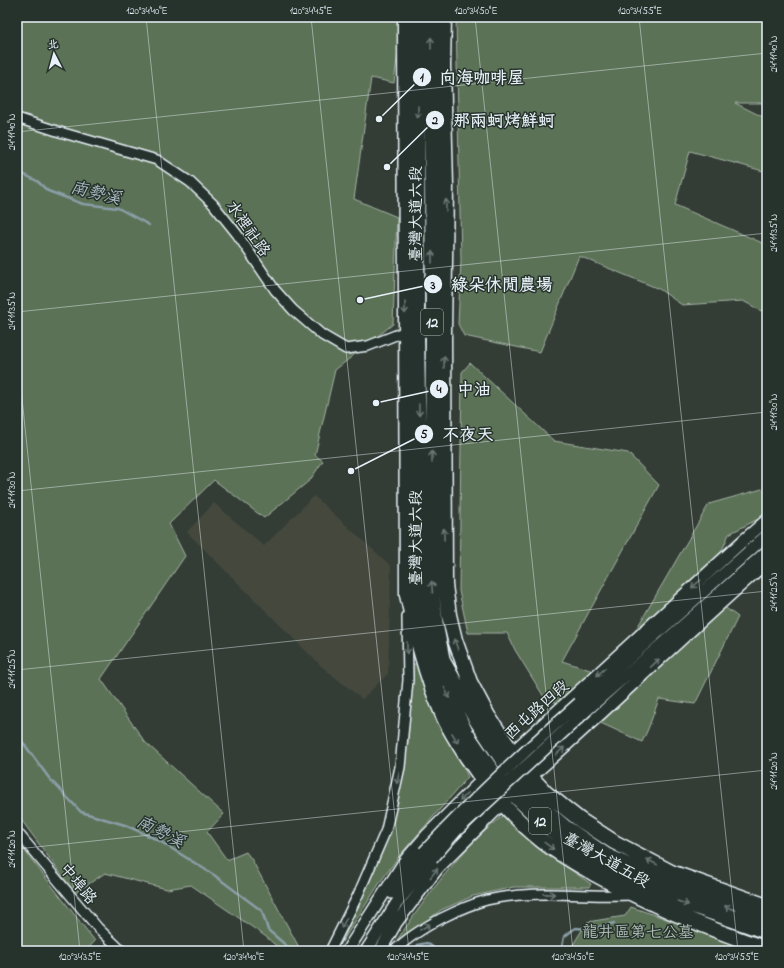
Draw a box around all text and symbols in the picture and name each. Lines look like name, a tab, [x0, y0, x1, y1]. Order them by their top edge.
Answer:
text: 120°34'40"E	[126, 4, 168, 19]
text: 120°34'45"E	[290, 4, 332, 19]
text: 120°34'50"E	[455, 4, 497, 19]
text: 120°34'55"E	[618, 4, 662, 19]
north arrow	[34, 34, 74, 74]
text: 24°11'40"N	[767, 35, 782, 72]
text: 北	[47, 37, 59, 54]
one-way arrow	[427, 37, 435, 50]
callout: 向海咖啡屋	[412, 63, 533, 92]
text: 向海咖啡屋	[440, 66, 525, 91]
text: 1	[420, 69, 424, 87]
one-way arrow	[414, 105, 422, 118]
callout: 那兩蚵烤鮮蚵	[425, 106, 563, 135]
text: 那兩蚵烤鮮蚵	[453, 109, 555, 134]
text: 2	[431, 112, 438, 130]
text: 24°11'40"N	[5, 113, 20, 150]
street label: 臺灣大道六段	[405, 166, 429, 262]
water label: 南勢溪	[68, 175, 124, 212]
street label: 水裡社路	[219, 196, 276, 262]
one-way arrow	[442, 199, 450, 212]
text: 24°11'35"N	[767, 214, 782, 252]
one-way arrow	[428, 251, 436, 264]
callout: 綠朵休閒農場	[423, 270, 561, 299]
text: 綠朵休閒農場	[451, 273, 553, 298]
text: 3	[430, 277, 436, 295]
text: 24°11'35"N	[5, 292, 20, 330]
one-way arrow	[401, 301, 409, 314]
road number: 12	[421, 309, 443, 335]
one-way arrow	[440, 356, 448, 369]
callout: 中油	[429, 374, 499, 403]
text: 中油	[457, 378, 491, 403]
text: 4	[436, 381, 442, 399]
text: 24°11'30"N	[767, 393, 782, 430]
one-way arrow	[415, 403, 423, 416]
callout: 不夜天	[414, 419, 501, 448]
text: 不夜天	[443, 423, 494, 448]
text: 5	[421, 426, 428, 444]
one-way arrow	[428, 451, 436, 464]
text: 24°11'30"N	[5, 471, 20, 508]
street label: 臺灣大道六段	[405, 490, 429, 586]
one-way arrow	[440, 528, 448, 541]
text: 24°11'25"N	[767, 572, 782, 611]
one-way arrow	[691, 579, 701, 588]
one-way arrow	[428, 581, 435, 594]
one-way arrow	[452, 638, 460, 650]
one-way arrow	[404, 641, 411, 654]
text: 24°11'25"N	[5, 649, 20, 688]
one-way arrow	[650, 658, 661, 667]
one-way arrow	[595, 667, 606, 676]
street label: 西屯路四段	[500, 675, 575, 746]
one-way arrow	[444, 686, 451, 698]
one-way arrow	[452, 732, 460, 744]
one-way arrow	[555, 746, 565, 755]
text: 24°11'20"N	[767, 752, 782, 790]
one-way arrow	[393, 771, 401, 784]
one-way arrow	[459, 792, 469, 802]
road number: 12	[529, 808, 551, 834]
water label: 南勢溪	[132, 810, 190, 856]
street label: 臺灣大道五段	[558, 827, 654, 895]
text: 24°11'20"N	[5, 830, 20, 868]
one-way arrow	[543, 842, 554, 850]
street label: 中埠路	[53, 858, 102, 910]
one-way arrow	[646, 858, 658, 865]
one-way arrow	[429, 868, 438, 879]
one-way arrow	[542, 890, 555, 898]
one-way arrow	[677, 900, 690, 907]
one-way arrow	[725, 904, 737, 912]
one-way arrow	[340, 917, 347, 929]
park label: 龍井區第七公墓	[582, 921, 694, 945]
one-way arrow	[419, 923, 431, 931]
text: 120°34'35"E	[59, 950, 101, 965]
text: 120°34'40"E	[223, 950, 265, 965]
text: 120°34'45"E	[387, 950, 429, 965]
text: 120°34'50"E	[552, 950, 594, 965]
text: 120°34'55"E	[715, 950, 759, 965]

